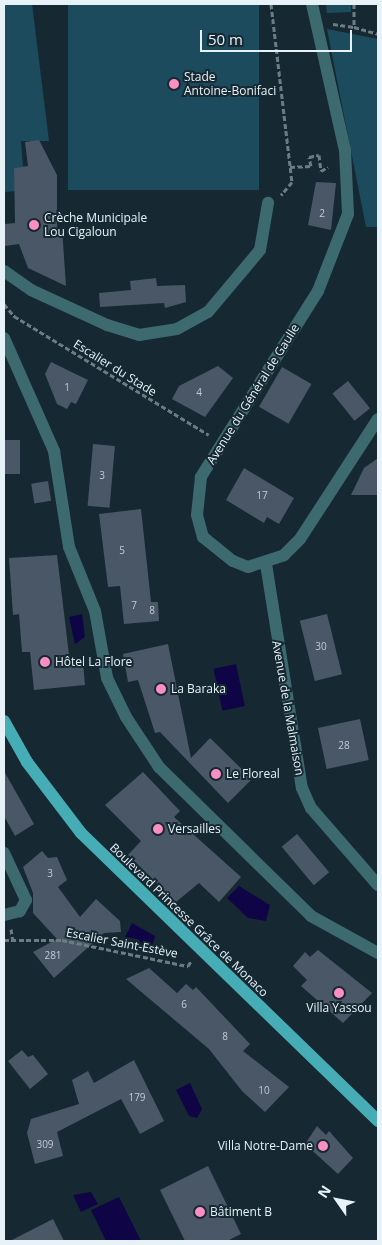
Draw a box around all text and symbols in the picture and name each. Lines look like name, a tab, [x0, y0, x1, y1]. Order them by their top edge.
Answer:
scale bar	[202, 20, 354, 52]
text: 50 m	[208, 29, 243, 49]
place label: Stade Antoine-Bonifaci	[184, 70, 276, 98]
marker: Stade Antoine-Bonifaci	[168, 78, 180, 90]
house number: 2	[319, 208, 325, 220]
place label: Crèche Municipale Lou Cigaloun	[44, 211, 147, 239]
marker: Crèche Municipale Lou Cigaloun	[28, 219, 40, 231]
street label: Avenue du Général de Gaulle	[204, 321, 302, 467]
street label: Escalier du Stade	[71, 337, 159, 399]
house number: 1	[64, 382, 70, 394]
house number: 4	[196, 387, 202, 399]
house number: 3	[99, 470, 105, 482]
house number: 17	[256, 490, 268, 502]
house number: 5	[119, 545, 125, 557]
house number: 7	[131, 600, 137, 612]
house number: 8	[149, 605, 155, 617]
street label: Avenue de la Malmaison	[269, 640, 307, 776]
house number: 30	[315, 641, 327, 653]
place label: Hôtel La Flore	[55, 655, 132, 669]
marker: Hôtel La Flore	[39, 656, 51, 668]
place label: La Baraka	[171, 682, 226, 696]
marker: La Baraka	[155, 683, 167, 695]
house number: 28	[338, 740, 350, 752]
place label: Le Floreal	[226, 767, 280, 781]
marker: Le Floreal	[210, 768, 222, 780]
place label: Versailles	[168, 822, 221, 836]
marker: Versailles	[152, 823, 164, 835]
street label: Boulevard Princesse Grâce de Monaco	[107, 840, 271, 1000]
house number: 3	[47, 868, 53, 880]
street label: Escalier Saint-Estève	[65, 925, 179, 961]
house number: 281	[44, 950, 62, 962]
marker: Villa Yassou	[333, 987, 345, 999]
house number: 6	[181, 999, 187, 1011]
place label: Villa Yassou	[306, 1001, 372, 1015]
house number: 8	[222, 1031, 228, 1043]
house number: 10	[258, 1085, 270, 1097]
house number: 179	[128, 1092, 146, 1104]
house number: 309	[36, 1139, 54, 1151]
place label: Villa Notre-Dame	[218, 1139, 313, 1153]
marker: Villa Notre-Dame	[317, 1140, 329, 1152]
north arrow	[312, 1175, 362, 1225]
text: N	[313, 1182, 335, 1202]
place label: Bâtiment B	[210, 1205, 272, 1219]
marker: Bâtiment B	[194, 1206, 206, 1218]

